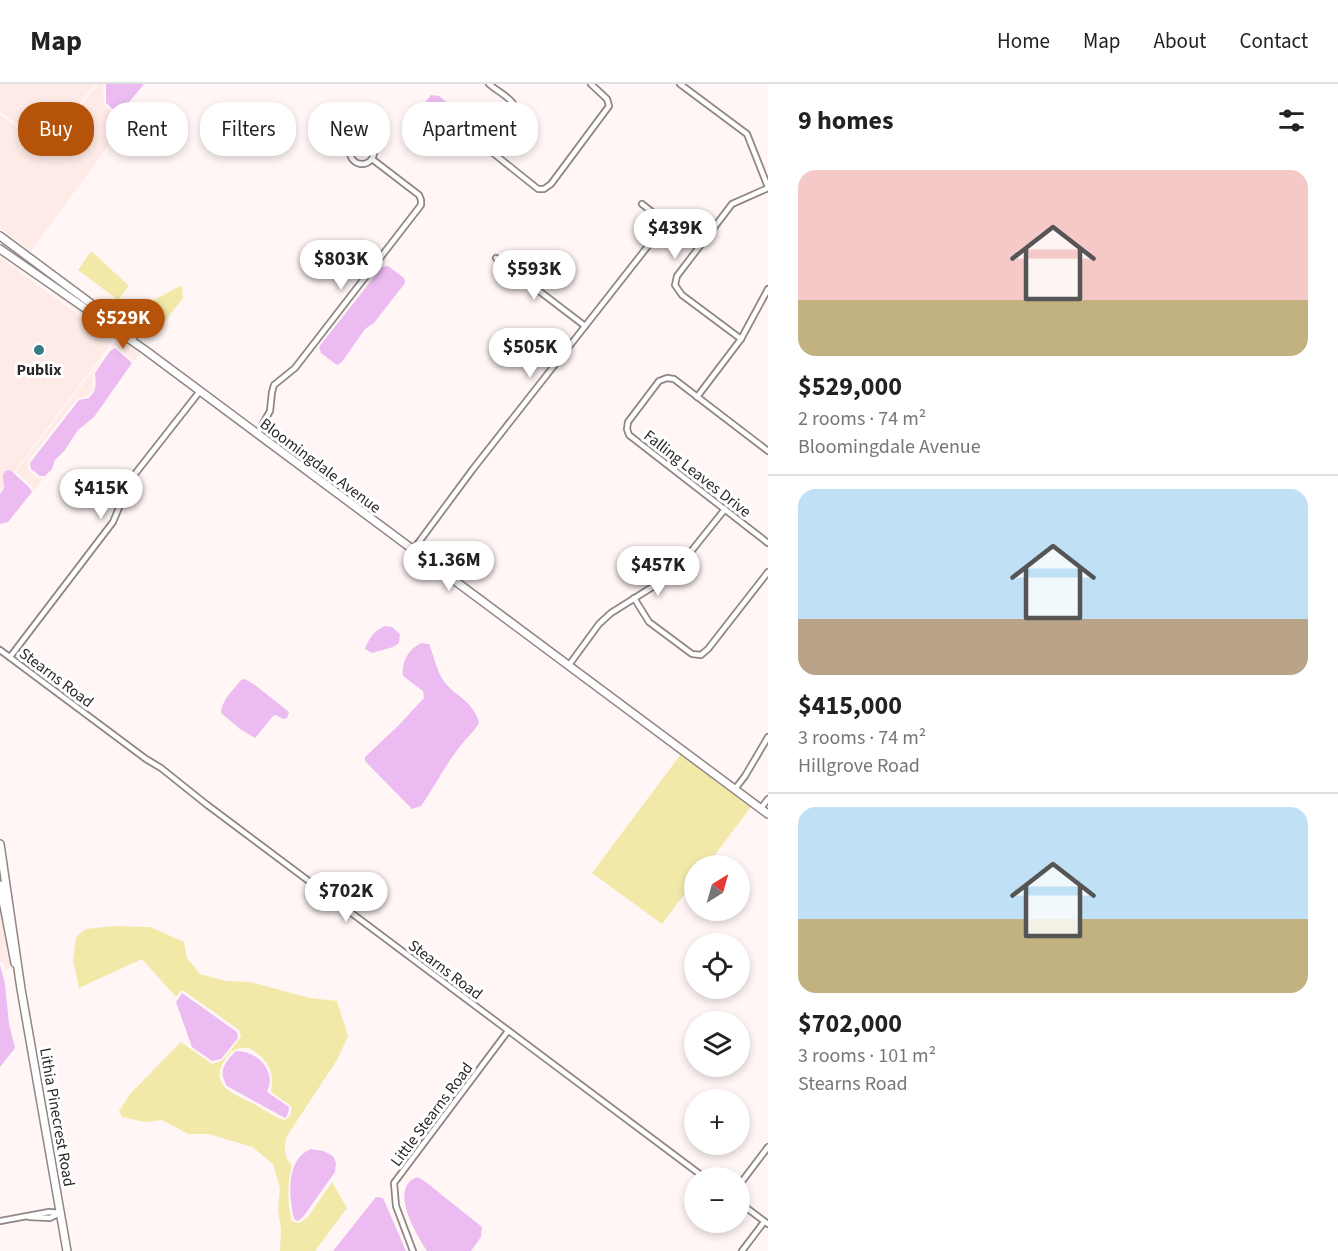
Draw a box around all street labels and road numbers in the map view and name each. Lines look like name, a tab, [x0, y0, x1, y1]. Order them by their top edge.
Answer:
street label: Bloomingdale Avenue	[255, 413, 385, 519]
street label: Falling Leaves Drive	[639, 425, 756, 523]
street label: Stearns Road	[15, 643, 98, 713]
street label: Stearns Road	[404, 935, 487, 1005]
street label: Lithia Pinecrest Road	[34, 1046, 80, 1188]
street label: Little Stearns Road	[385, 1058, 478, 1171]

